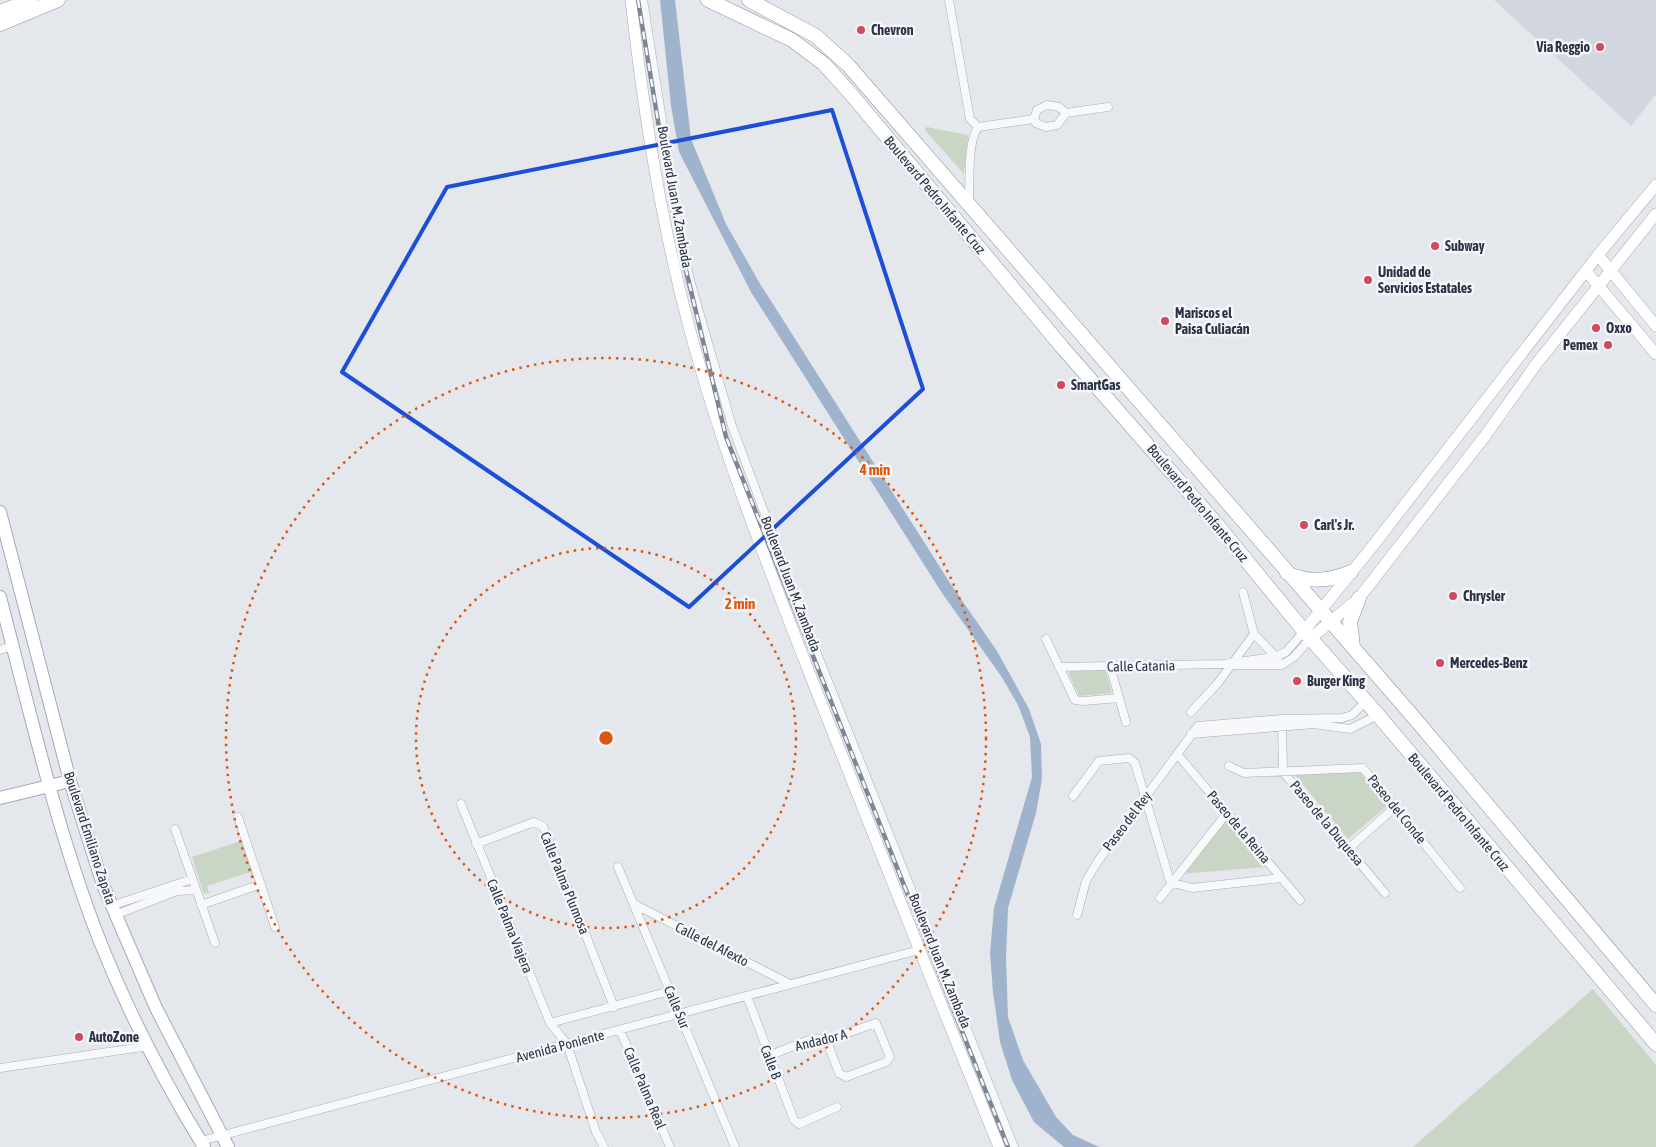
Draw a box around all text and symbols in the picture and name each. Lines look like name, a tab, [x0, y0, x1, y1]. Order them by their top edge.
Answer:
place label: Chevron	[871, 22, 914, 38]
marker: Chevron	[855, 24, 867, 36]
place label: Via Reggio	[1536, 39, 1590, 55]
marker: Via Reggio	[1594, 41, 1606, 53]
street label: Boulevard Juan M. Zambada	[655, 125, 695, 269]
street label: Boulevard Pedro Infante Cruz	[881, 133, 989, 257]
place label: Subway	[1445, 238, 1485, 254]
marker: Subway	[1429, 240, 1441, 252]
place label: Unidad de Servicios Estatales	[1378, 264, 1472, 296]
marker: Unidad de Servicios Estatales	[1362, 274, 1374, 286]
place label: Mariscos el Paisa Culiacán	[1175, 305, 1250, 337]
marker: Mariscos el Paisa Culiacán	[1159, 315, 1171, 327]
place label: Oxxo	[1606, 320, 1632, 336]
marker: Oxxo	[1590, 322, 1602, 334]
place label: Pemex	[1563, 337, 1598, 353]
marker: Pemex	[1602, 339, 1614, 351]
place label: SmartGas	[1071, 377, 1120, 393]
marker: SmartGas	[1055, 379, 1067, 391]
street label: Boulevard Pedro Infante Cruz	[1144, 441, 1252, 565]
text: 4 min	[859, 461, 890, 478]
street label: Boulevard Juan M. Zambada	[758, 514, 824, 654]
place label: Carl's Jr.	[1314, 517, 1355, 533]
marker: Carl's Jr.	[1298, 519, 1310, 531]
place label: Chrysler	[1463, 588, 1506, 604]
marker: Chrysler	[1447, 590, 1459, 602]
text: 2 min	[725, 595, 755, 612]
place label: Mercedes-Benz	[1450, 655, 1528, 671]
street label: Calle Catania	[1107, 657, 1175, 675]
marker: Mercedes-Benz	[1434, 657, 1446, 669]
place label: Burger King	[1307, 673, 1366, 689]
marker: Burger King	[1291, 675, 1303, 687]
centre of rings	[597, 729, 615, 747]
street label: Boulevard Pedro Infante Cruz	[1405, 750, 1513, 874]
street label: Boulevard Emiliano Zapata	[61, 769, 119, 907]
street label: Paseo del Conde	[1364, 771, 1430, 847]
street label: Paseo de la Duquesa	[1287, 777, 1367, 869]
street label: Paseo de la Reina	[1204, 787, 1274, 867]
street label: Paseo del Rey	[1099, 788, 1155, 854]
street label: Calle Palma Plumosa	[537, 829, 593, 937]
street label: Calle Palma Viajera	[484, 877, 536, 975]
street label: Boulevard Juan M. Zambada	[906, 891, 974, 1031]
street label: Calle del Afexto	[673, 919, 751, 969]
street label: Calle Sur	[661, 983, 694, 1032]
street label: Andador A	[793, 1026, 849, 1054]
street label: Avenida Poniente	[514, 1027, 606, 1065]
place label: AutoZone	[88, 1029, 139, 1045]
marker: AutoZone	[73, 1031, 85, 1043]
street label: Calle B	[757, 1043, 785, 1082]
street label: Calle Palma Real	[621, 1045, 670, 1132]

